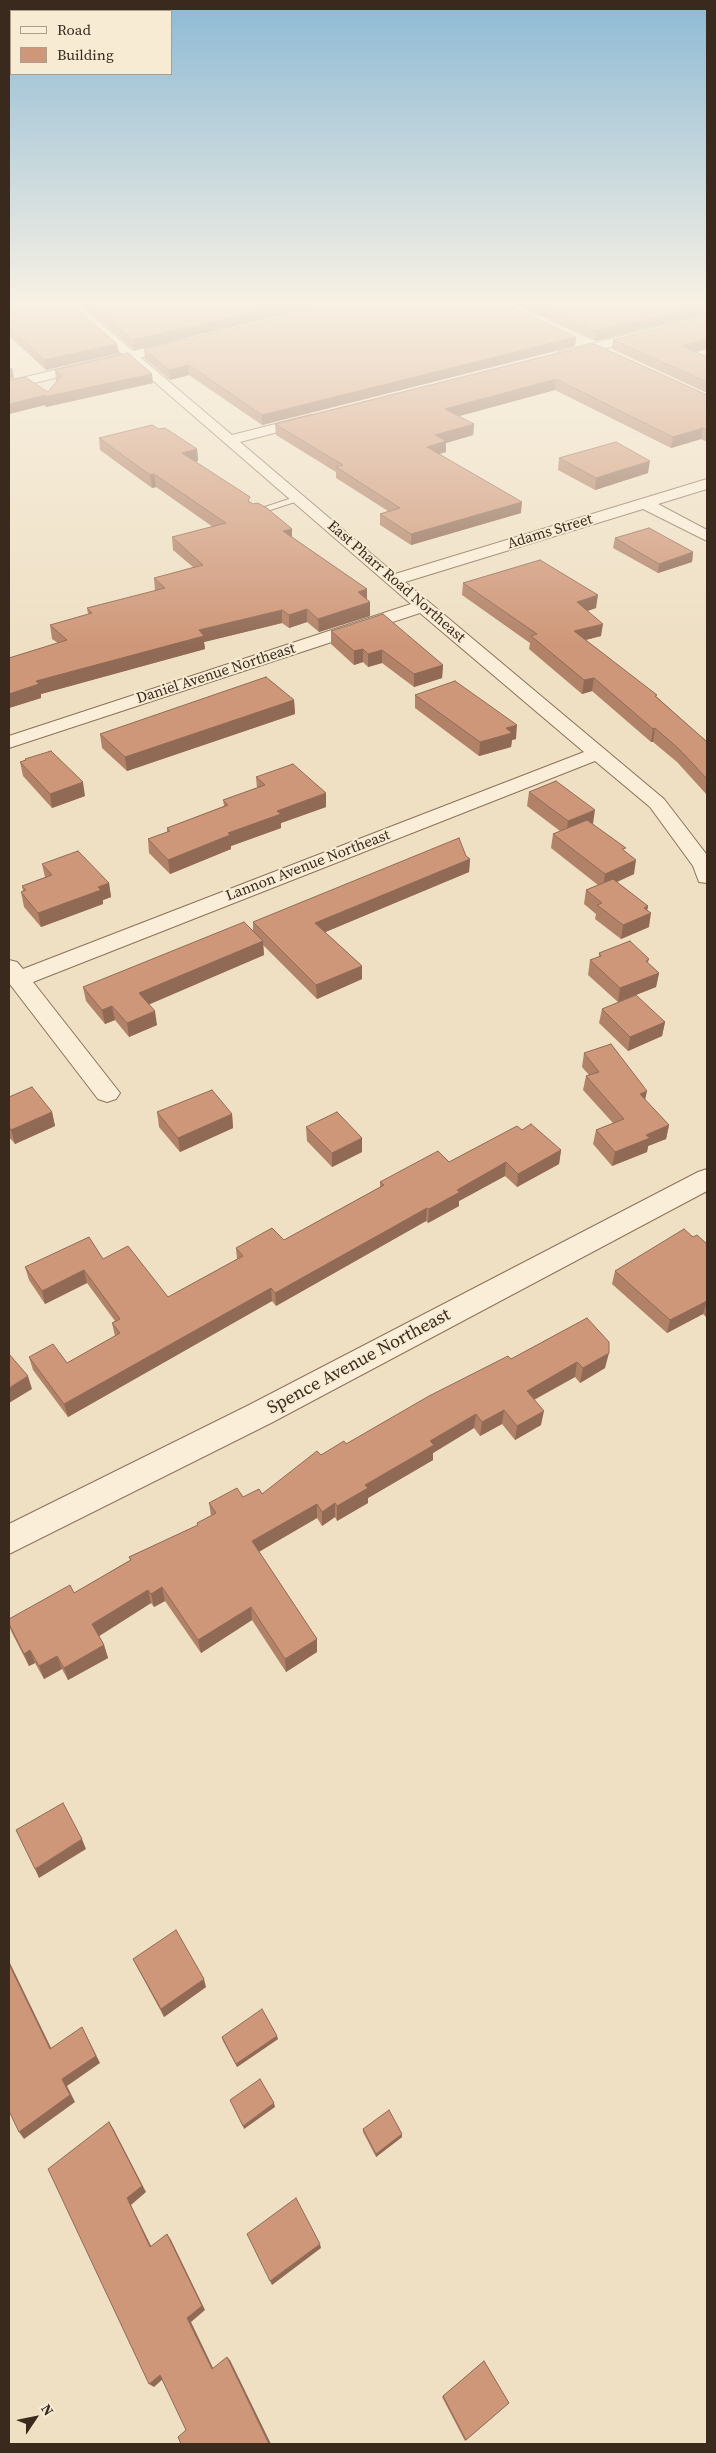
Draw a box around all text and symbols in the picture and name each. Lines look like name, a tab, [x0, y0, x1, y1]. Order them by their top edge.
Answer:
legend	[10, 10, 172, 75]
text: Road	[57, 19, 91, 40]
text: Building	[57, 44, 114, 65]
street label: Adams Street	[505, 511, 595, 553]
street label: East Pharr Road Northeast	[323, 517, 469, 647]
street label: Daniel Avenue Northeast	[134, 640, 298, 708]
street label: Lannon Avenue Northeast	[223, 826, 393, 906]
street label: Spence Avenue Northeast	[264, 1304, 454, 1420]
north arrow	[10, 2393, 60, 2443]
text: N	[36, 2400, 59, 2419]

